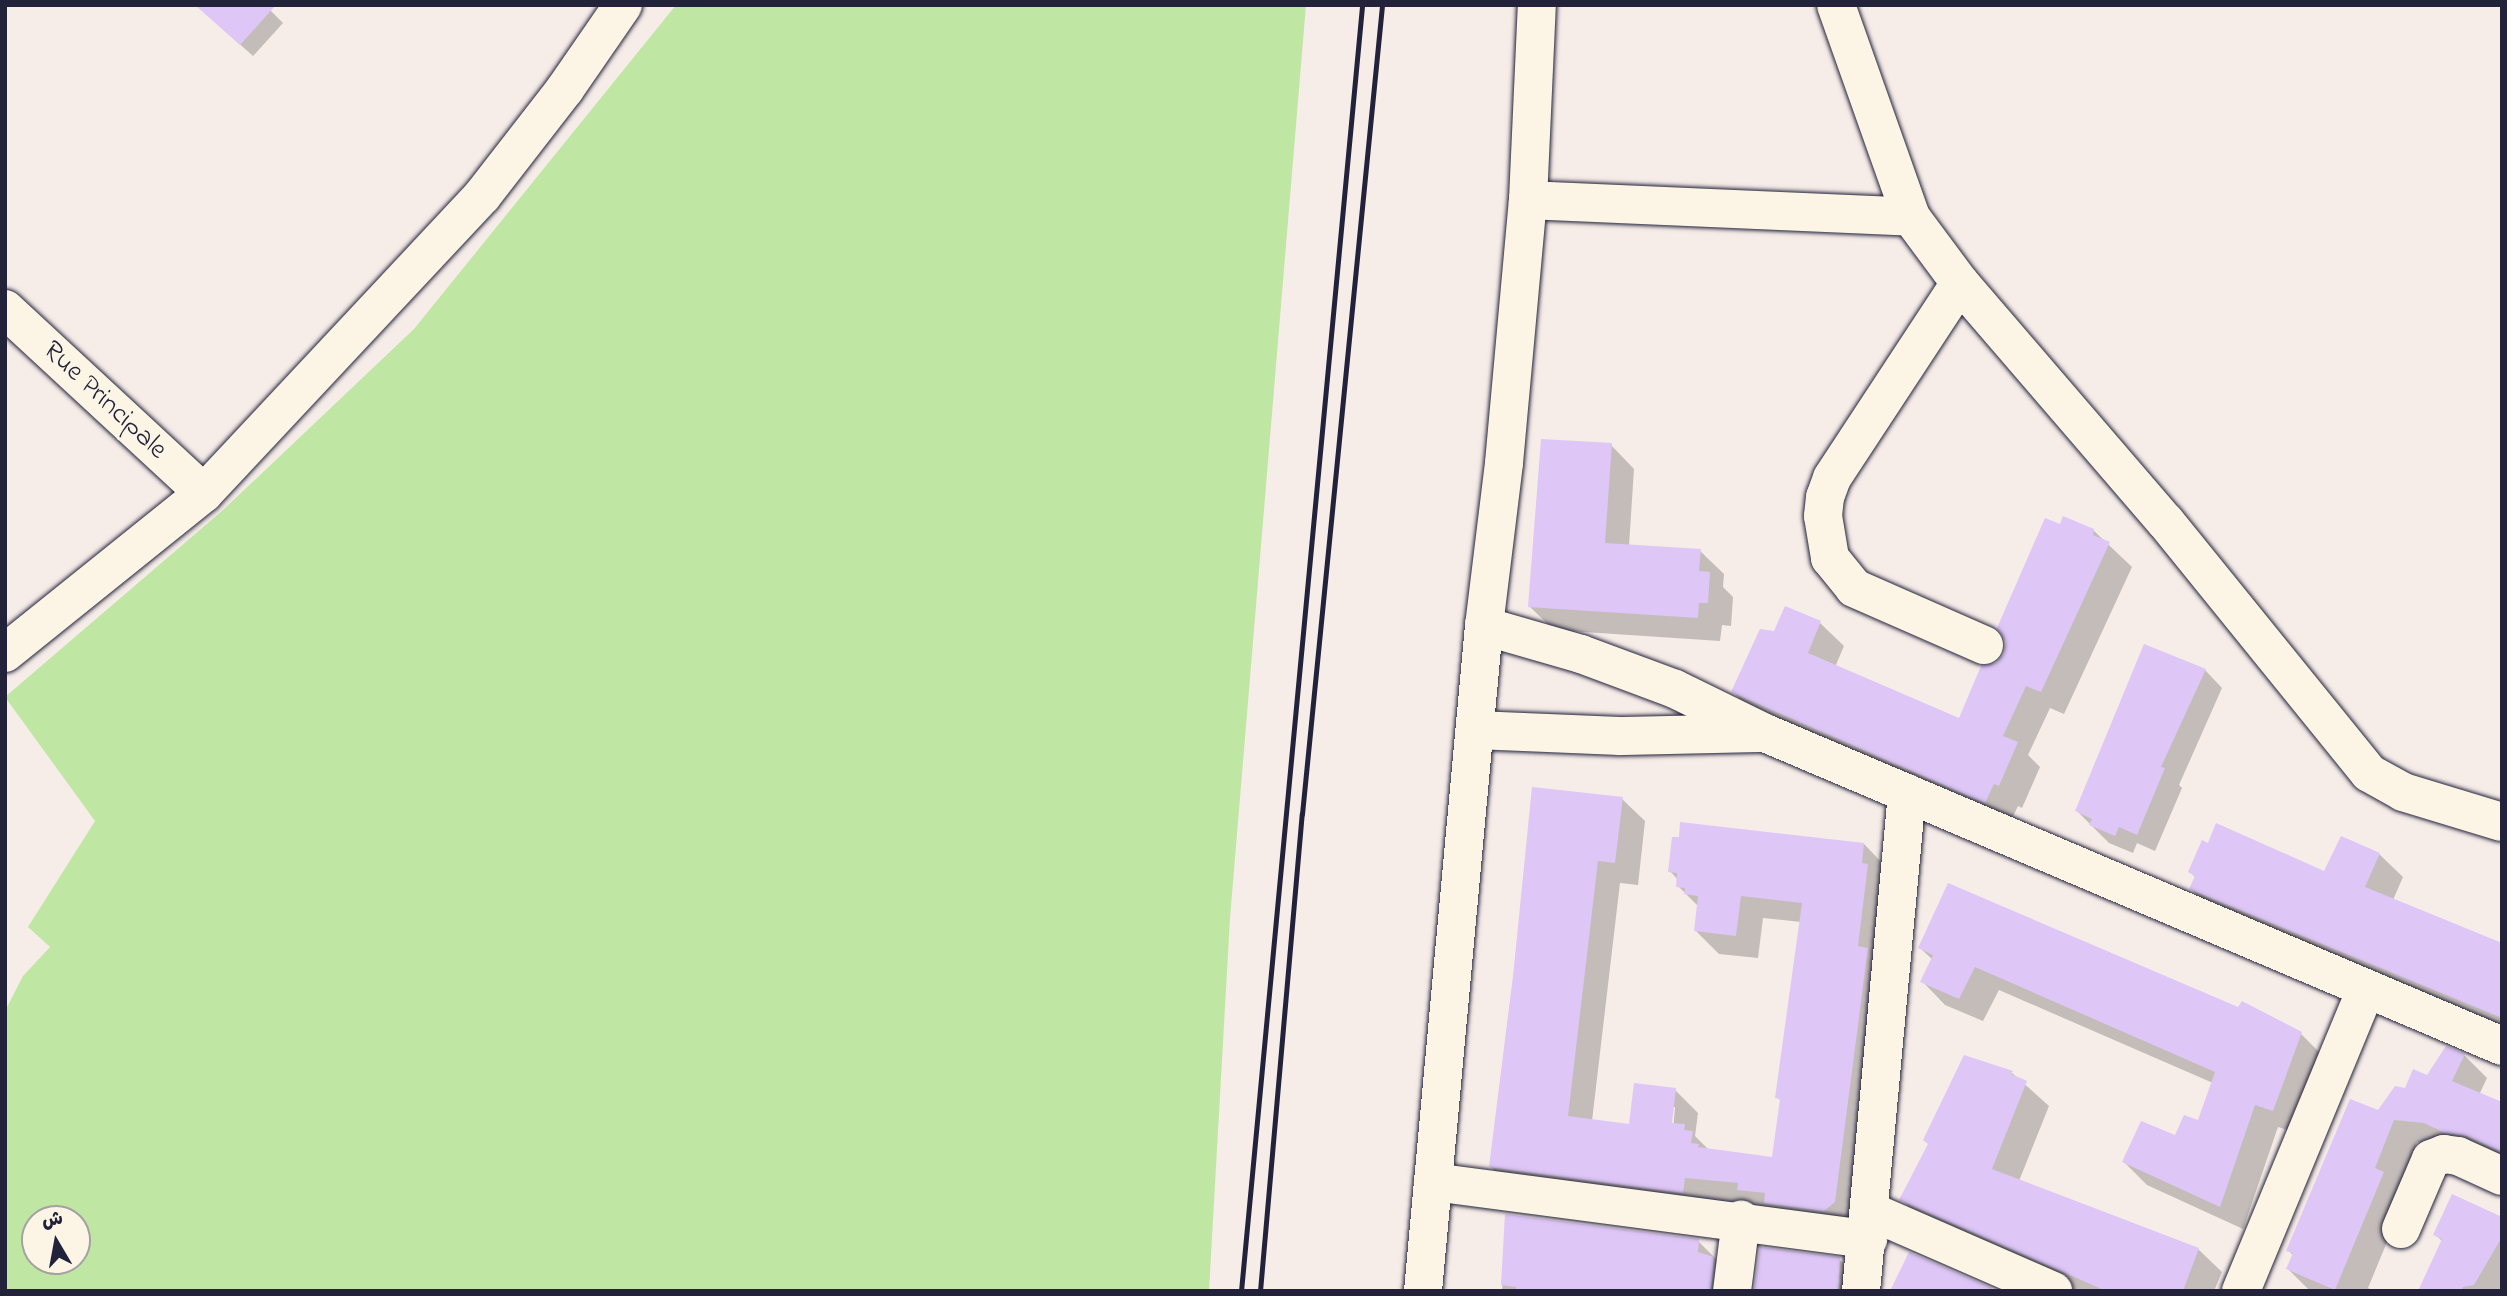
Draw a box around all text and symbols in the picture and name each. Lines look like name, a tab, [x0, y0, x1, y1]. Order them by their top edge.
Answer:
street label: Rue Principale	[35, 335, 173, 467]
north arrow	[21, 1205, 91, 1275]
text: ش	[40, 1206, 65, 1236]

